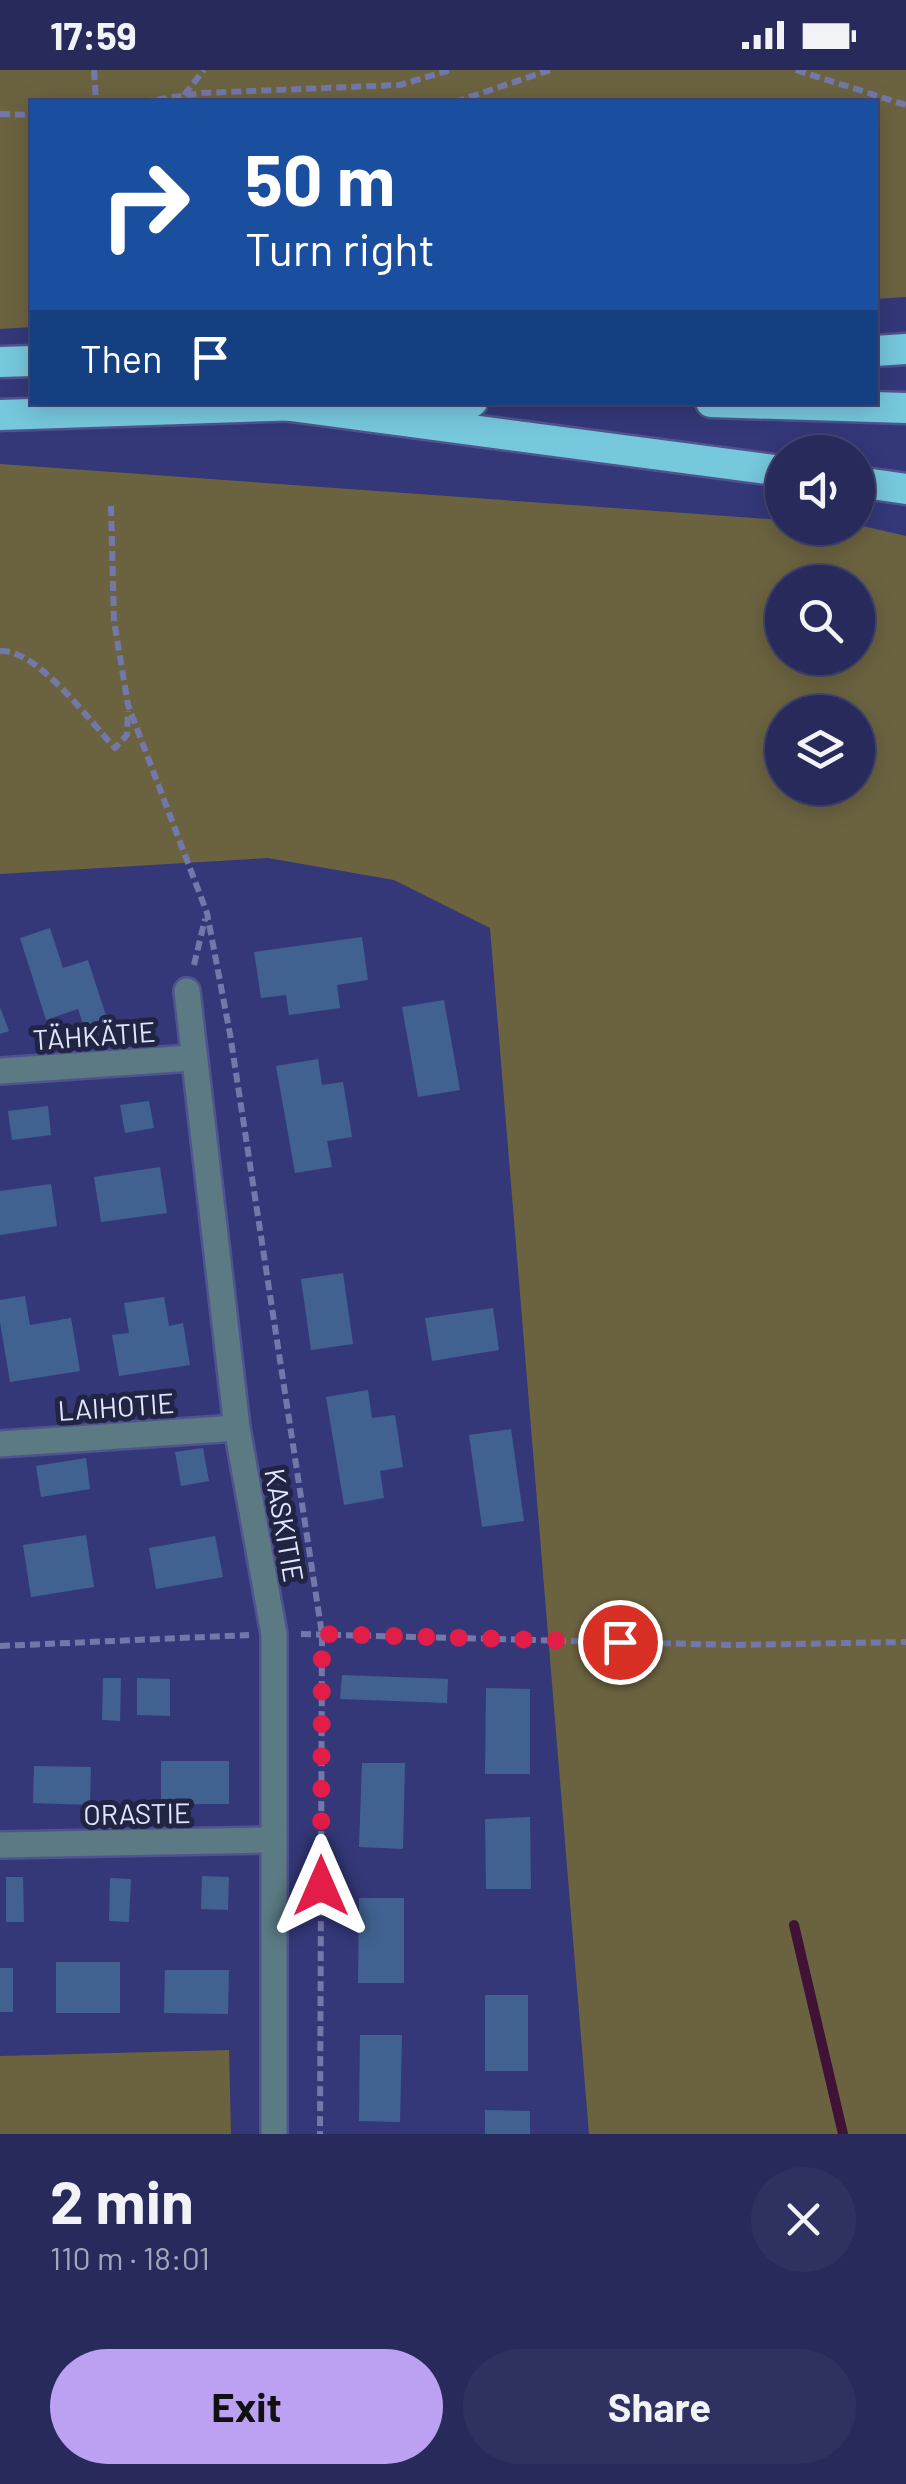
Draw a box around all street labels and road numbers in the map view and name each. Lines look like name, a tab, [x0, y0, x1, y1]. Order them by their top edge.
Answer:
street label: TÄHKÄTIE	[32, 1014, 156, 1056]
street label: LAIHOTIE	[57, 1385, 175, 1427]
street label: KASKITIE	[258, 1466, 312, 1584]
street label: ORASTIE	[83, 1795, 191, 1831]

